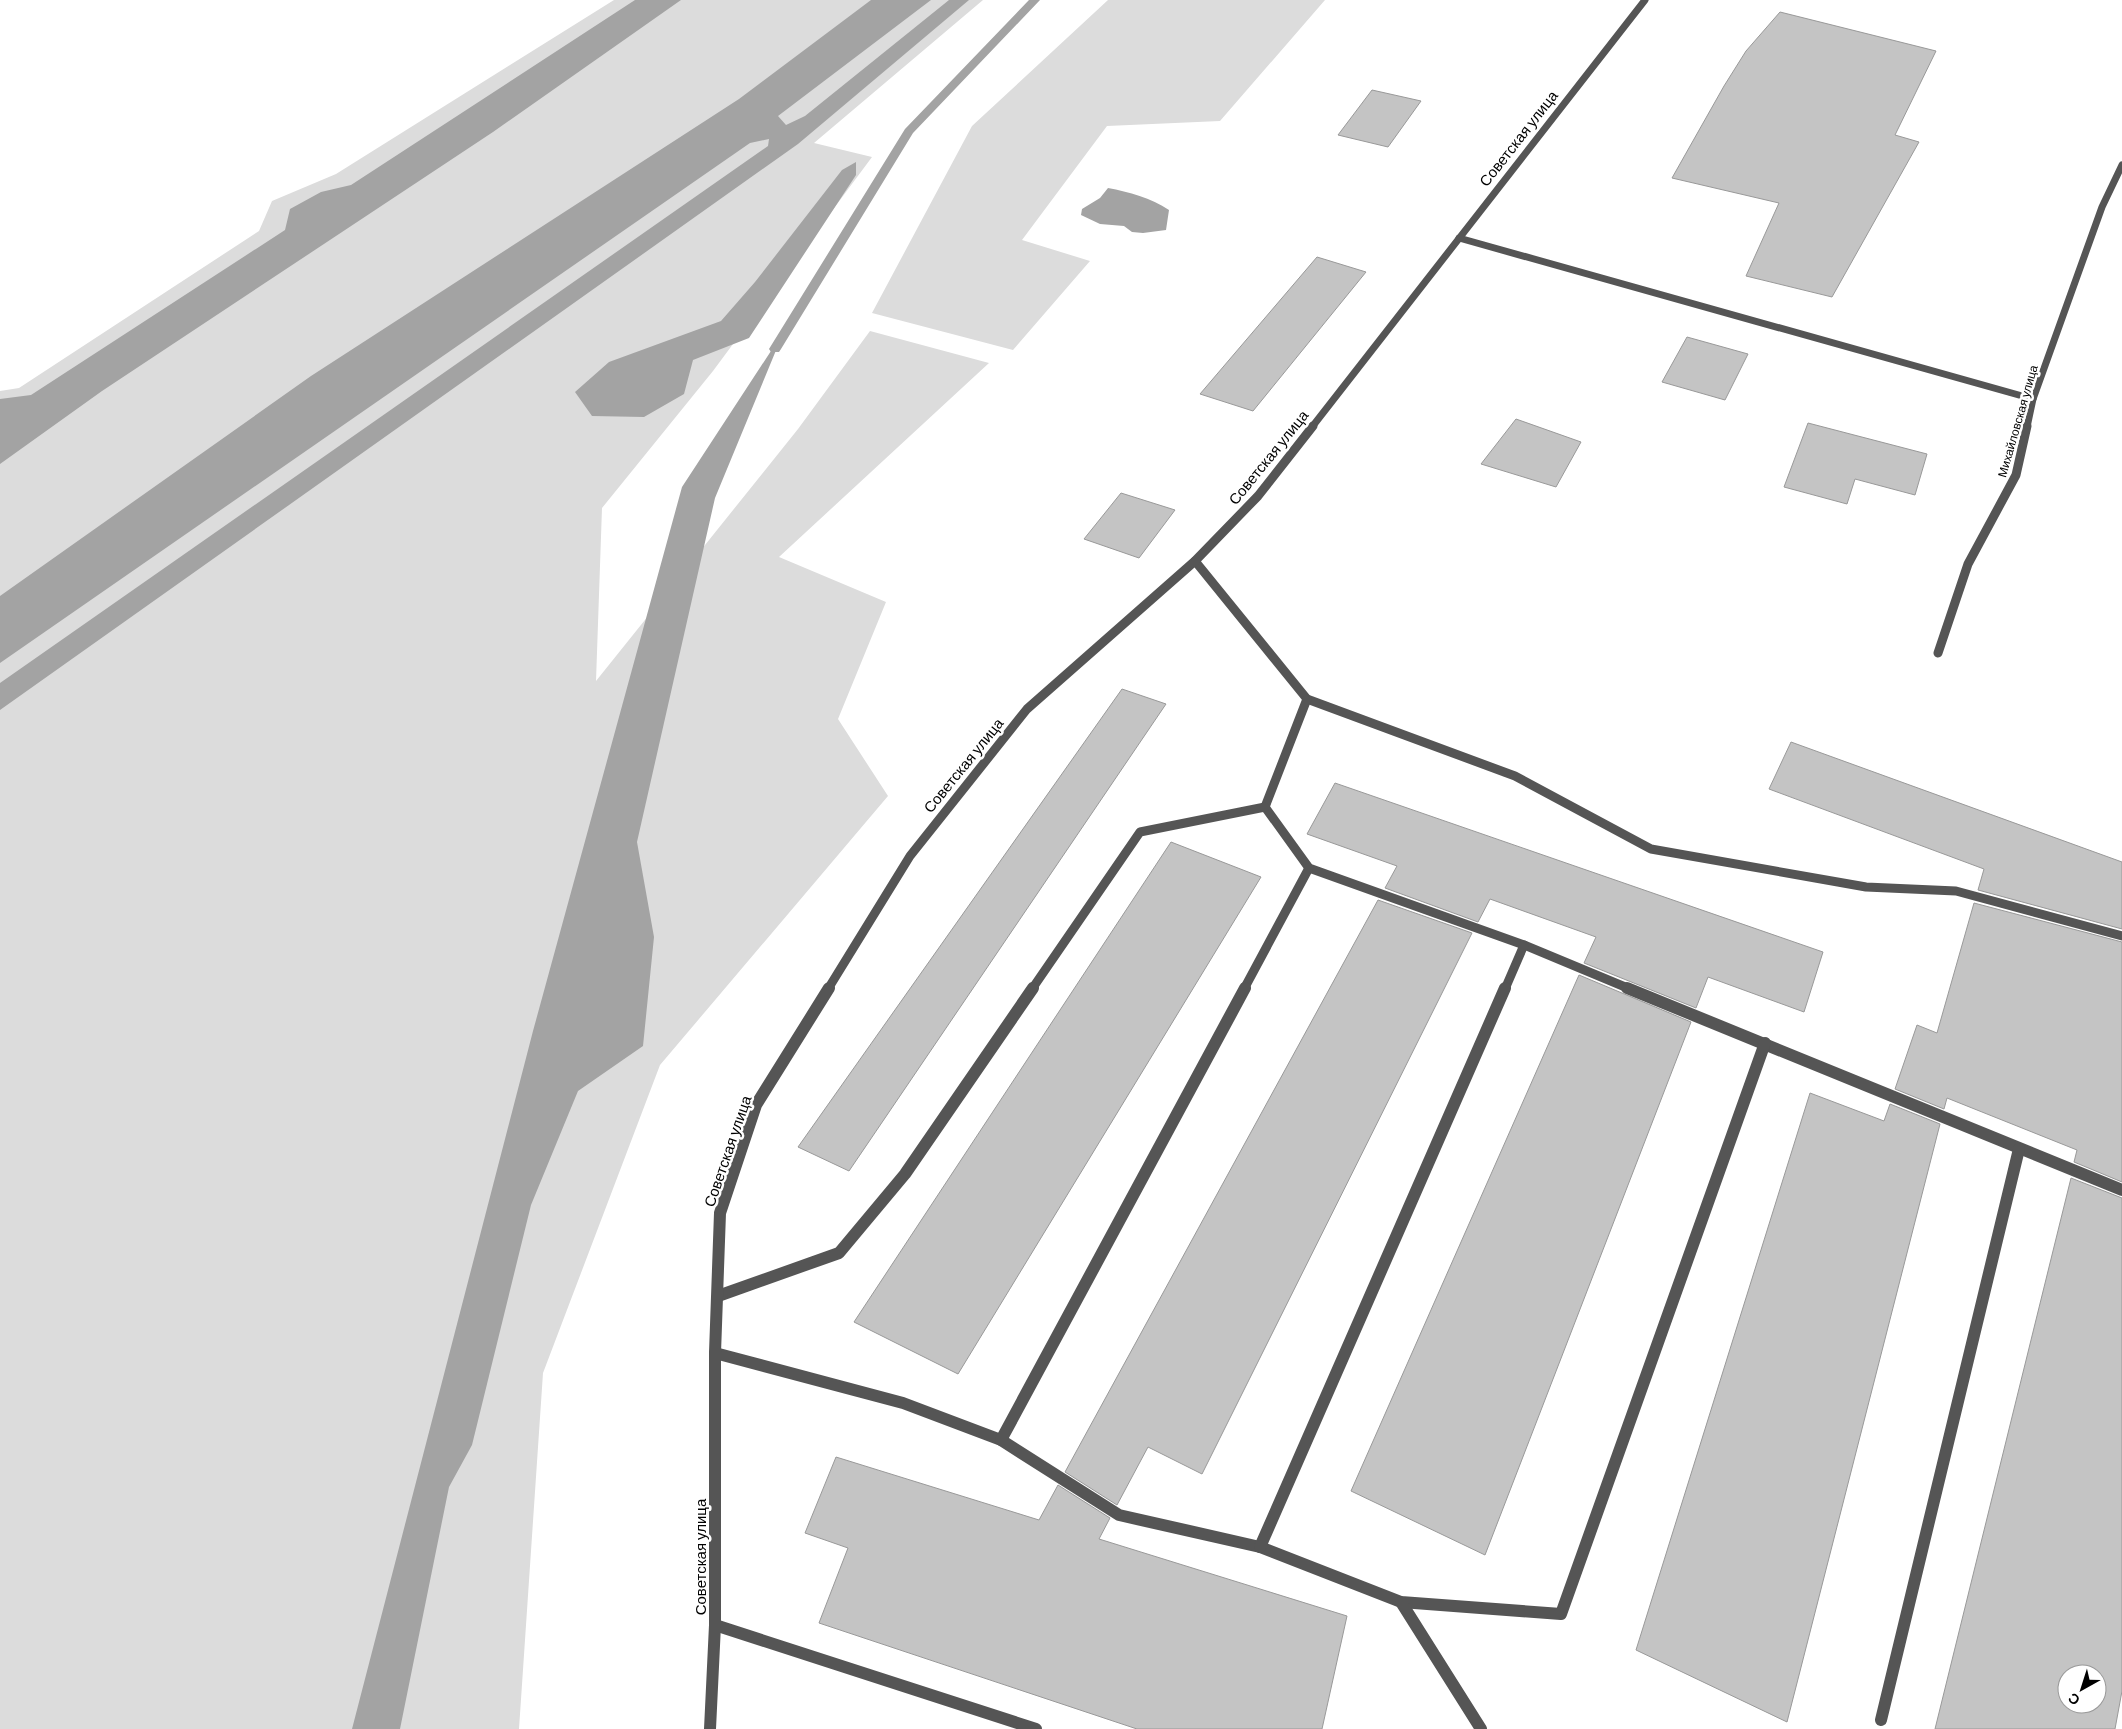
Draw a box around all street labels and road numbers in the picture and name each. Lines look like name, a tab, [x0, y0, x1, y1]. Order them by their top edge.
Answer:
street label: Советская улица	[1475, 86, 1561, 189]
street label: Михайловская улица	[1994, 363, 2041, 479]
street label: Советская улица	[1224, 406, 1312, 508]
street label: Советская улица	[919, 714, 1007, 816]
street label: Советская улица	[700, 1092, 755, 1209]
street label: Советская улица	[691, 1498, 709, 1615]

